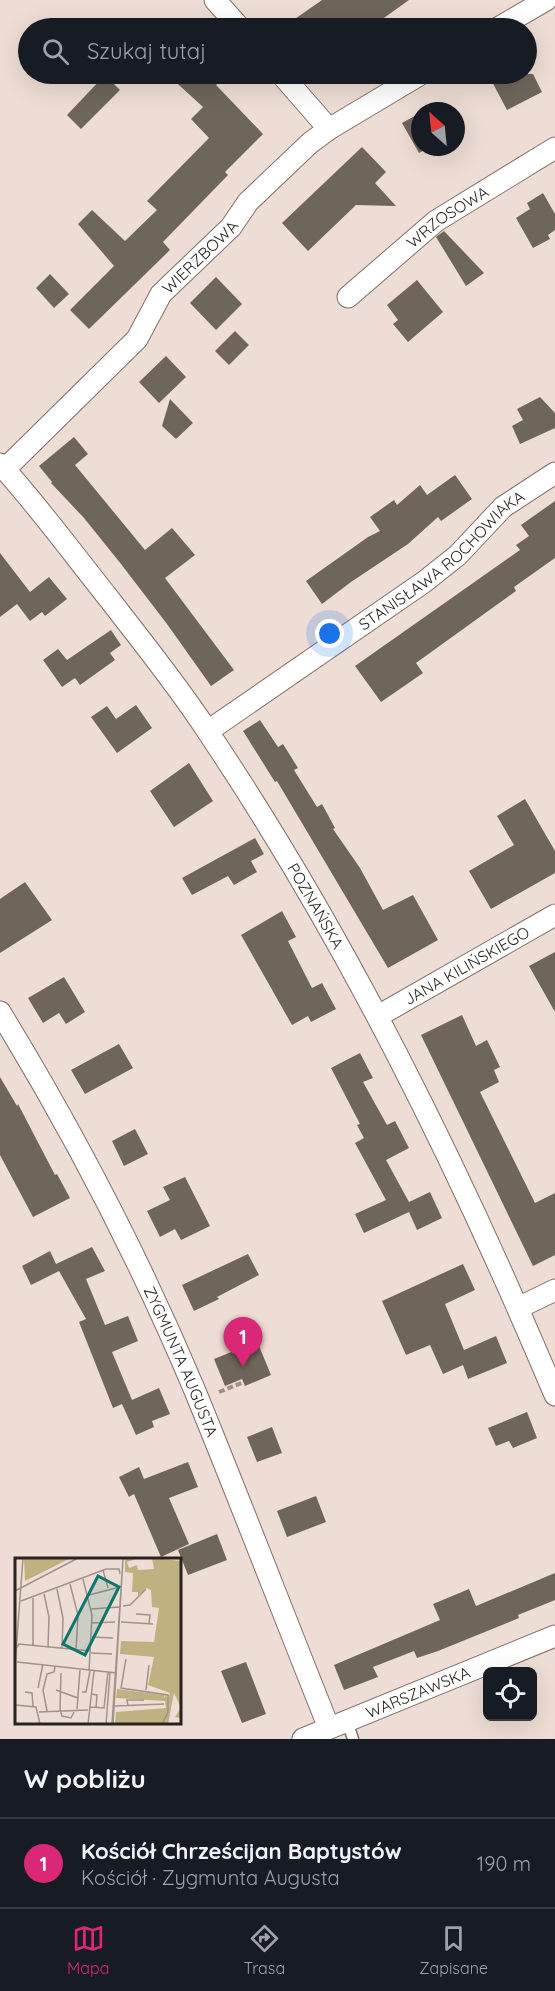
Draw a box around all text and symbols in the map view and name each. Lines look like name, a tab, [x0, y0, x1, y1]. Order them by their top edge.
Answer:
search box	[18, 18, 537, 84]
icon: search	[39, 35, 72, 68]
text: Szukaj tutaj	[87, 37, 206, 65]
north arrow	[411, 102, 465, 156]
street label: WRZOSOWA	[402, 181, 492, 252]
street label: WIERZBOWA	[158, 217, 242, 298]
street label: STANISŁAWA ROCHOWIAKA	[355, 486, 528, 634]
your location	[315, 619, 344, 648]
street label: POZNAŃSKA	[283, 859, 348, 952]
street label: JANA KILIŃSKIEGO	[400, 922, 533, 1009]
street label: ZYGMUNTA AUGUSTA	[140, 1283, 223, 1440]
pin: 1	[224, 1318, 262, 1367]
inset map	[15, 1558, 182, 1724]
street label: WARSZAWSKA	[363, 1662, 473, 1722]
map controls	[483, 1667, 537, 1721]
button: locate	[483, 1667, 537, 1721]
text: W pobliżu	[24, 1762, 146, 1795]
text: Kościół Chrześcijan Baptystów	[81, 1837, 402, 1865]
text: 1	[40, 1851, 47, 1876]
text: 190 m	[477, 1851, 531, 1876]
text: Kościół · Zygmunta Augusta	[81, 1865, 340, 1890]
tab: Mapa	[67, 1922, 109, 1978]
tab: Trasa	[243, 1922, 285, 1978]
tab: Zapisane	[419, 1922, 488, 1978]

